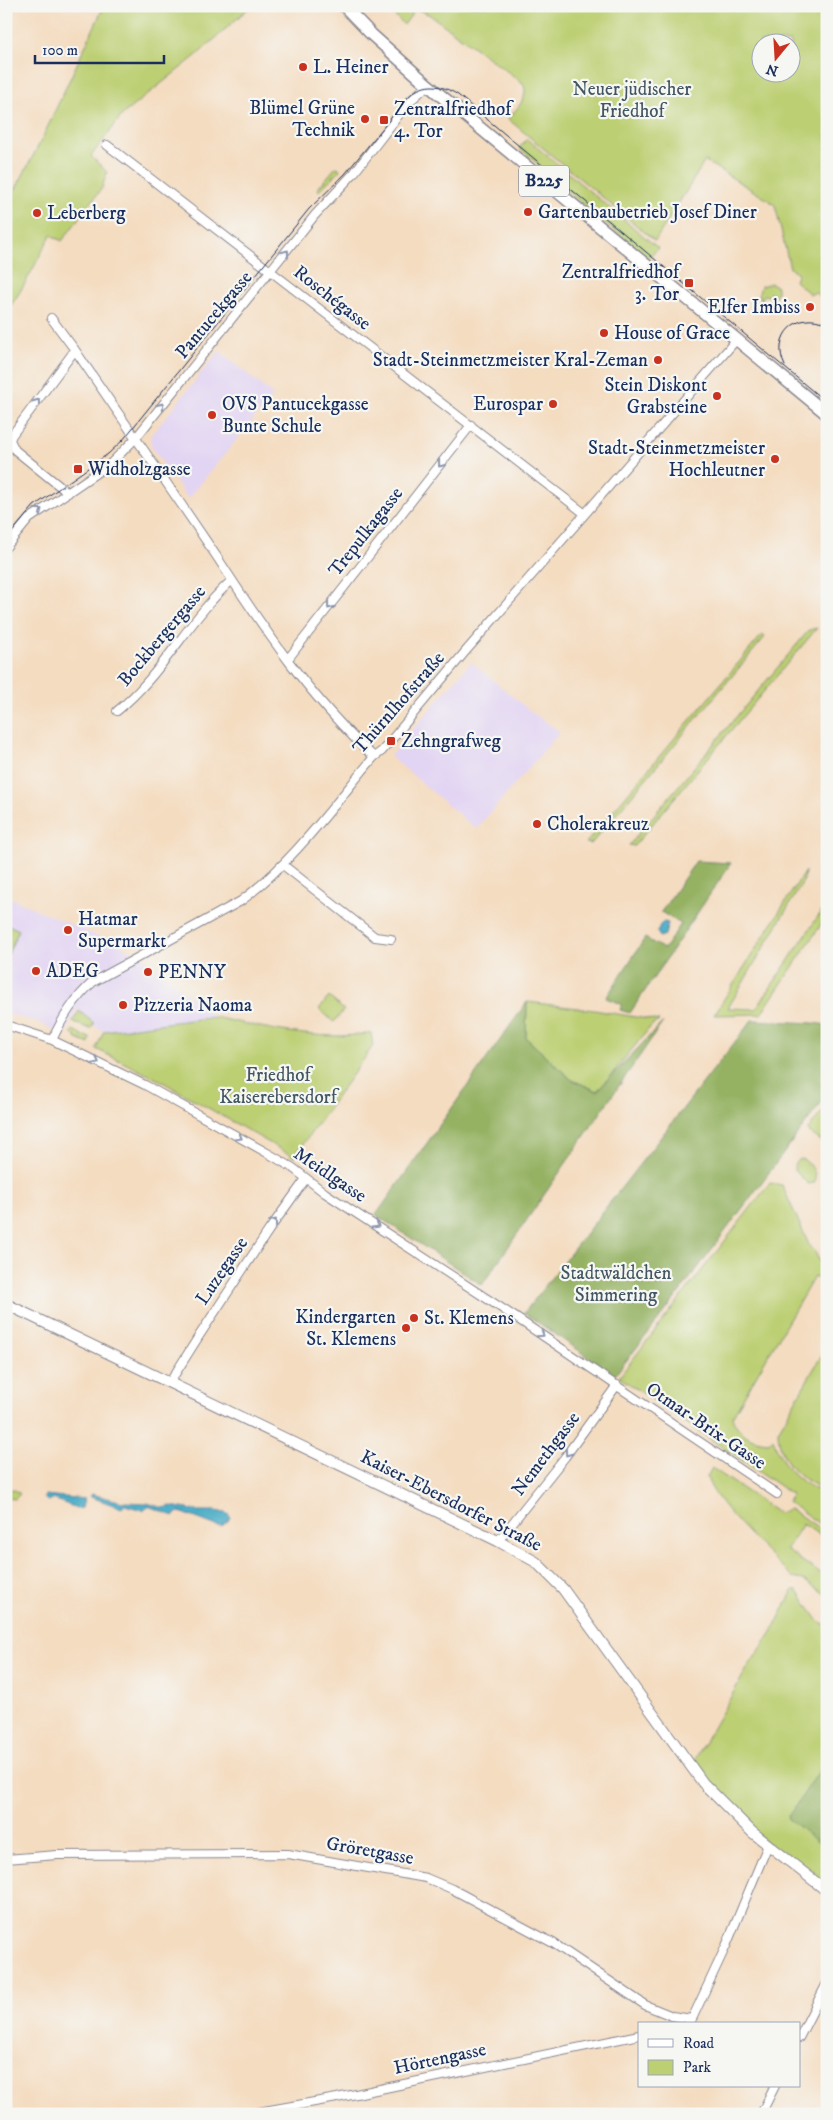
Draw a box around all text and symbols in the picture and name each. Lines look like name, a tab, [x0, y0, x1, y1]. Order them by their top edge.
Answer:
scale bar	[35, 32, 164, 64]
north arrow	[750, 32, 800, 82]
text: 100 m	[42, 41, 78, 60]
place label: L. Heiner	[313, 56, 389, 79]
text: N	[764, 59, 781, 80]
marker: L. Heiner	[297, 61, 309, 73]
park label: Neuer jüdischer Friedhof	[573, 78, 691, 123]
place label: Blümel Grüne Technik	[249, 97, 356, 142]
place label: Zentralfriedhof 4. Tor	[394, 98, 514, 143]
marker: Blümel Grüne Technik	[359, 113, 371, 125]
marker: Zentralfriedhof 4. Tor	[378, 114, 390, 126]
road number: B225	[519, 166, 569, 197]
place label: Gartenbaubetrieb Josef Diner	[538, 201, 757, 224]
place label: Leberberg	[47, 202, 126, 225]
marker: Gartenbaubetrieb Josef Diner	[522, 206, 534, 218]
marker: Leberberg	[31, 207, 43, 219]
one-way arrow	[280, 250, 288, 259]
street label: Roschégasse	[289, 261, 375, 335]
place label: Zentralfriedhof 3. Tor	[562, 261, 682, 306]
street label: Pantucekgasse	[171, 266, 257, 364]
marker: Zentralfriedhof 3. Tor	[683, 277, 695, 289]
place label: Elfer Imbiss	[707, 296, 800, 319]
marker: Elfer Imbiss	[804, 301, 816, 313]
place label: House of Grace	[614, 322, 730, 345]
marker: House of Grace	[598, 327, 610, 339]
place label: Stadt-Steinmetzmeister Kral-Zeman	[373, 349, 648, 372]
marker: Stadt-Steinmetzmeister Kral-Zeman	[652, 354, 664, 366]
place label: Stein Diskont Grabsteine	[604, 374, 707, 419]
marker: Stein Diskont Grabsteine	[711, 390, 723, 402]
place label: OVS Pantucekgasse Bunte Schule	[222, 393, 369, 438]
place label: Eurospar	[473, 393, 543, 416]
marker: Eurospar	[547, 398, 559, 410]
one-way arrow	[31, 399, 39, 408]
one-way arrow	[155, 403, 163, 412]
marker: OVS Pantucekgasse Bunte Schule	[206, 409, 218, 421]
place label: Stadt-Steinmetzmeister Hochleutner	[588, 437, 765, 482]
marker: Stadt-Steinmetzmeister Hochleutner	[769, 453, 781, 465]
place label: Widholzgasse	[87, 458, 191, 481]
one-way arrow	[438, 458, 446, 467]
marker: Widholzgasse	[72, 463, 84, 475]
street label: Trepulkagasse	[324, 483, 408, 581]
one-way arrow	[33, 509, 42, 517]
street label: Bockbergergasse	[113, 581, 211, 691]
one-way arrow	[326, 600, 335, 609]
street label: Thürnlhofstraße	[348, 647, 450, 759]
place label: Zehngrafweg	[401, 730, 502, 753]
marker: Zehngrafweg	[385, 735, 397, 747]
place label: Cholerakreuz	[547, 813, 649, 836]
marker: Cholerakreuz	[531, 818, 543, 830]
place label: Hatmar Supermarkt	[78, 908, 166, 953]
marker: Hatmar Supermarkt	[62, 924, 74, 936]
place label: ADEG	[46, 960, 99, 983]
place label: PENNY	[158, 961, 227, 984]
marker: ADEG	[30, 965, 42, 977]
marker: PENNY	[142, 966, 154, 978]
place label: Pizzeria Naoma	[133, 994, 252, 1017]
marker: Pizzeria Naoma	[117, 999, 129, 1011]
one-way arrow	[91, 1055, 100, 1065]
park label: Friedhof Kaiserebersdorf	[219, 1064, 340, 1109]
one-way arrow	[234, 1131, 243, 1141]
street label: Meidlgasse	[289, 1142, 371, 1208]
one-way arrow	[269, 1219, 277, 1228]
one-way arrow	[370, 1219, 379, 1228]
street label: Luzegasse	[191, 1233, 253, 1309]
park label: Stadtwäldchen Simmering	[561, 1262, 672, 1307]
place label: Kindergarten St. Klemens	[295, 1306, 396, 1351]
place label: St. Klemens	[424, 1307, 514, 1330]
marker: St. Klemens	[408, 1312, 420, 1324]
marker: Kindergarten St. Klemens	[400, 1322, 412, 1334]
one-way arrow	[535, 1328, 544, 1337]
street label: Otmar-Brix-Gasse	[642, 1377, 770, 1475]
street label: Nemethgasse	[507, 1407, 585, 1501]
street label: Kaiser-Ebersdorfer Straße	[357, 1445, 546, 1557]
one-way arrow	[565, 1447, 574, 1457]
street label: Gröretgasse	[324, 1832, 416, 1870]
legend	[638, 2022, 800, 2088]
text: Road	[683, 2034, 715, 2053]
street label: Hörtengasse	[392, 2038, 488, 2080]
text: Park	[683, 2058, 712, 2077]

